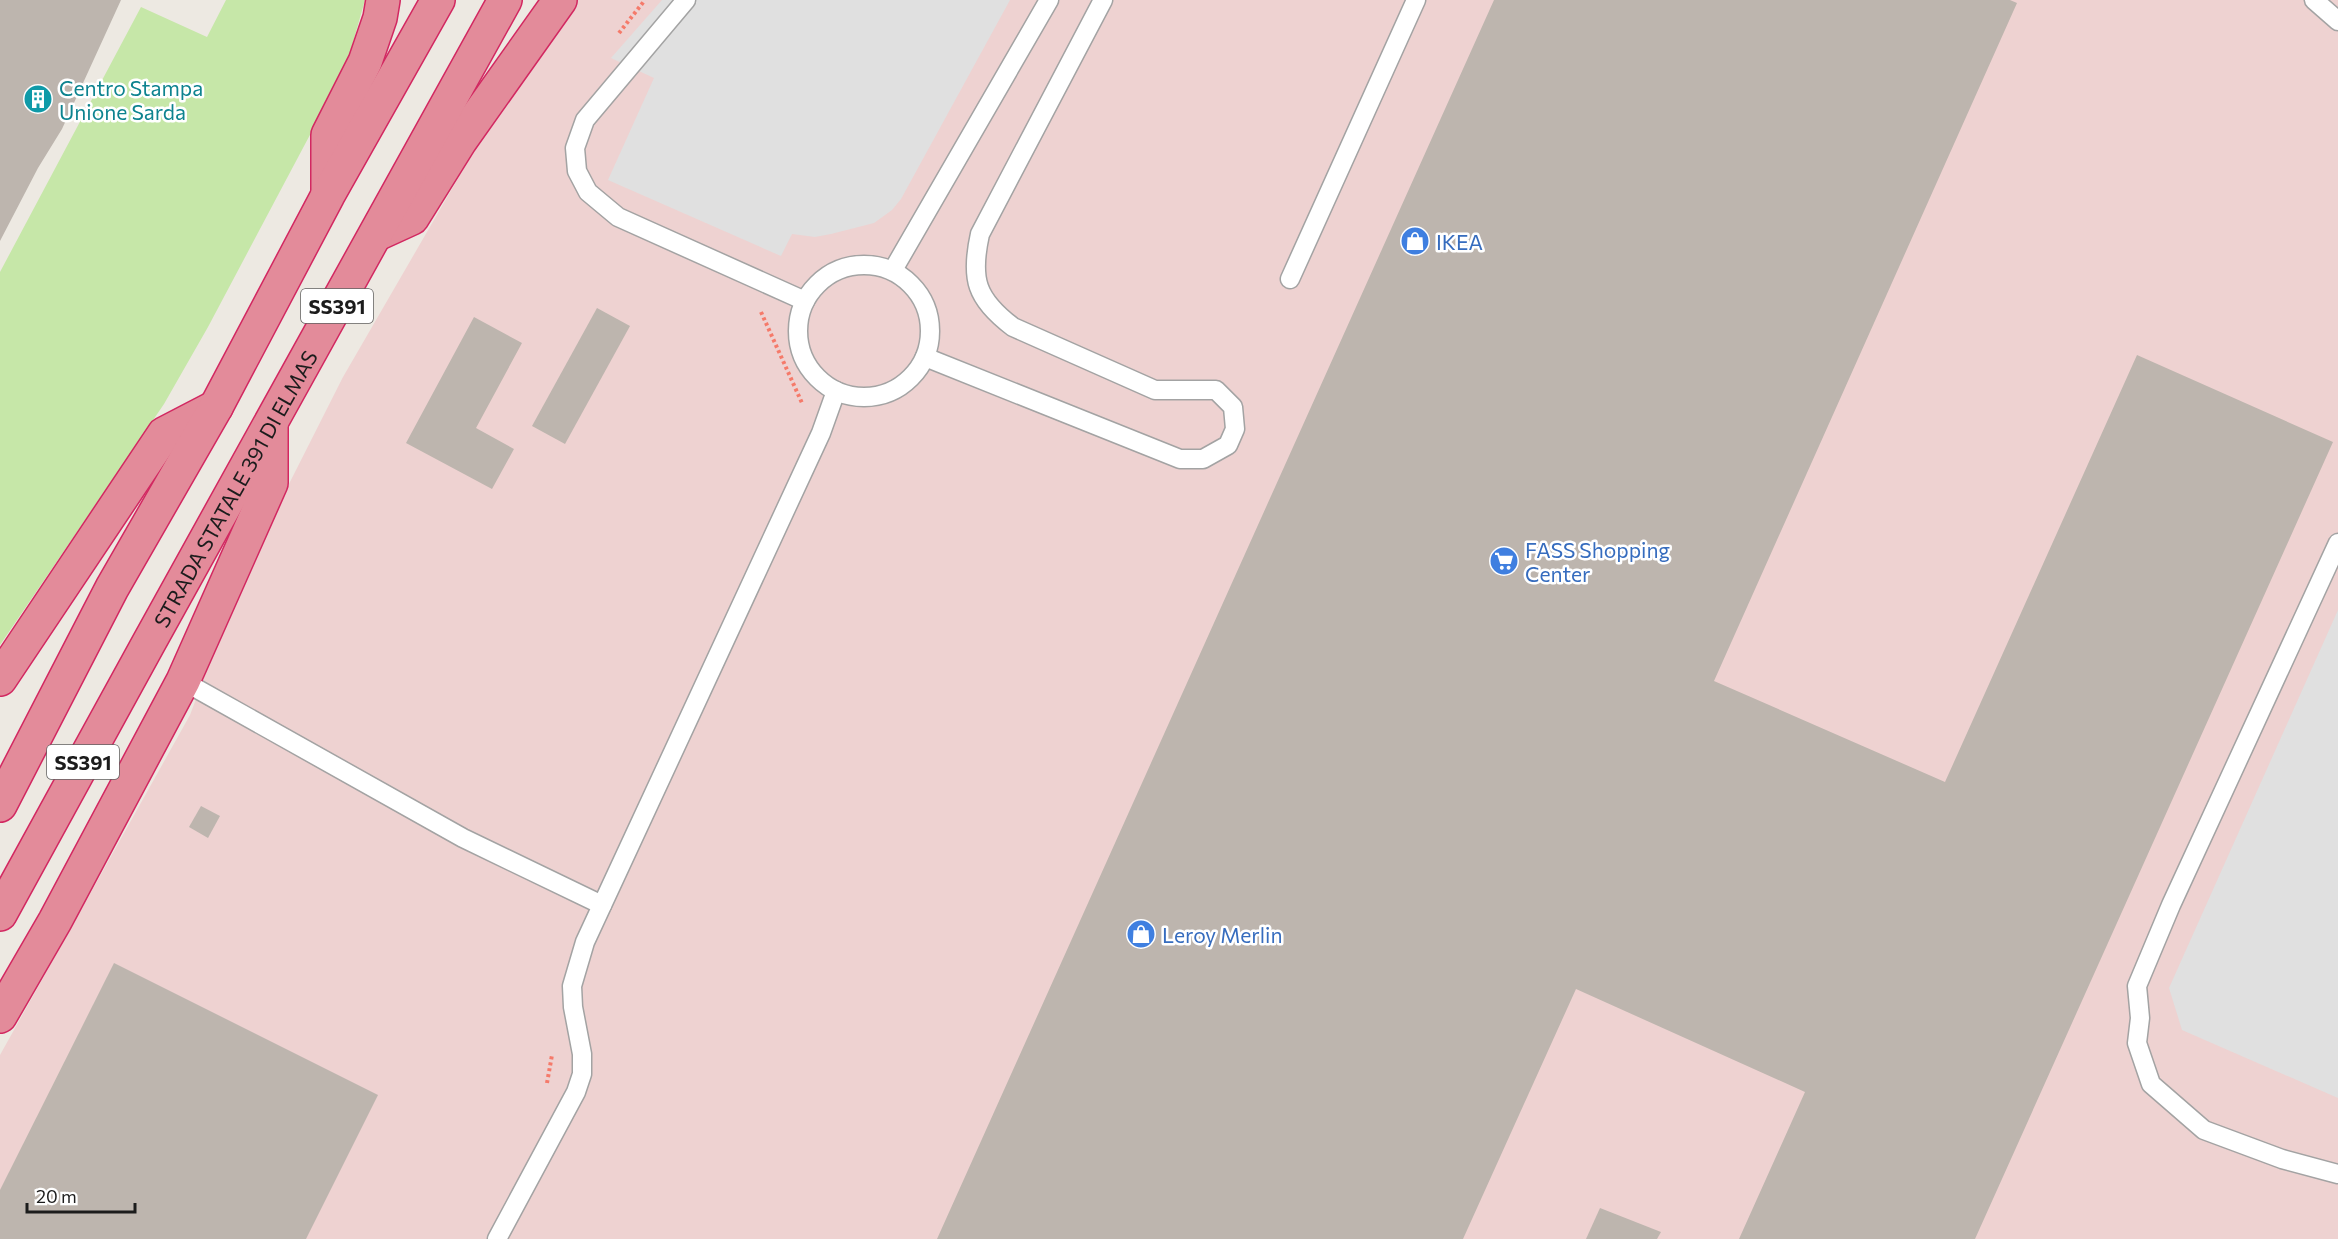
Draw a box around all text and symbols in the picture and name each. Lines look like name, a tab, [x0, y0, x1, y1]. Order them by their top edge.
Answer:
place label: Centro Stampa Unione Sarda	[59, 75, 203, 124]
building icon: Centro Stampa Unione Sarda	[22, 83, 54, 115]
shop icon: IKEA	[1399, 225, 1431, 257]
place label: IKEA	[1436, 229, 1483, 254]
road number: SS391	[301, 289, 373, 323]
street label: STRADA STATALE 391 DI ELMAS	[148, 345, 322, 631]
place label: FASS Shopping Center	[1525, 537, 1670, 586]
supermarket icon: FASS Shopping Center	[1488, 545, 1520, 577]
road number: SS391	[47, 745, 119, 779]
shop icon: Leroy Merlin	[1125, 918, 1157, 950]
place label: Leroy Merlin	[1162, 922, 1282, 947]
scale bar	[27, 1176, 135, 1214]
text: 20 m	[36, 1185, 77, 1207]

